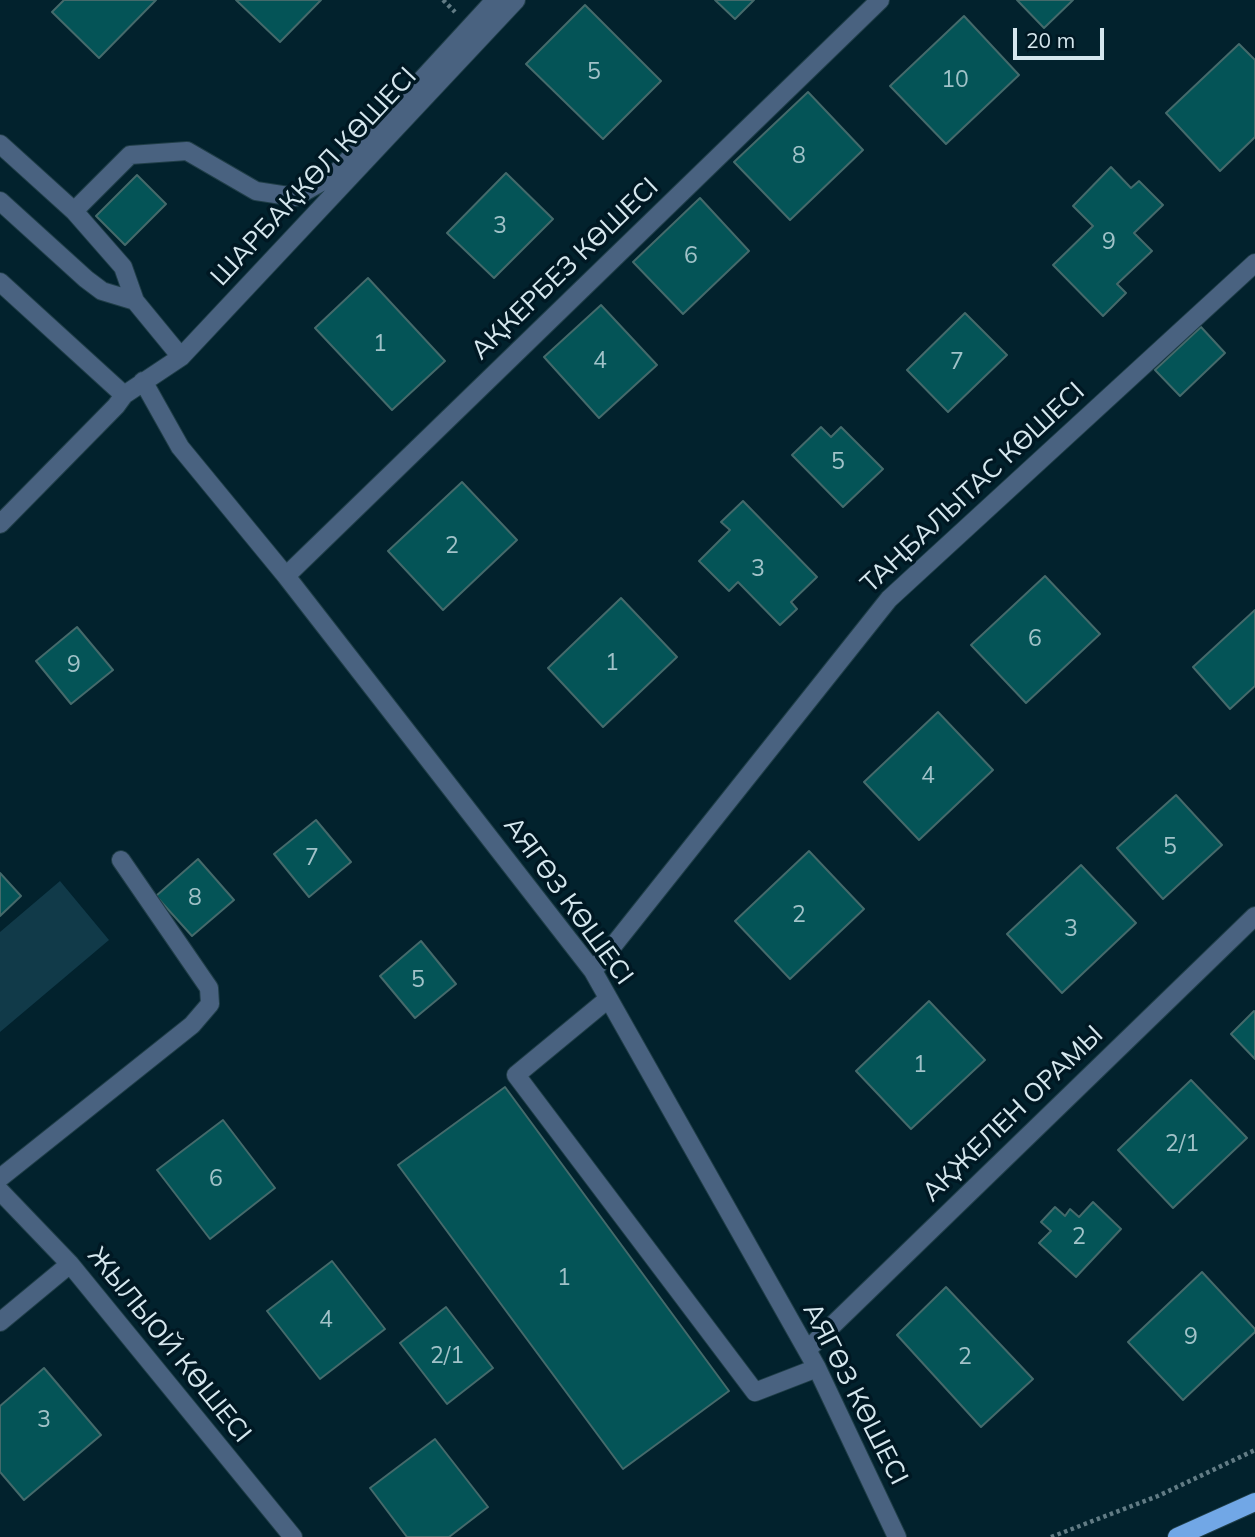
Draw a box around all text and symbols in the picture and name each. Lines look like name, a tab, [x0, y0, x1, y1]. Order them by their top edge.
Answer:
scale bar	[1017, 14, 1108, 58]
text: 20 m	[1026, 27, 1075, 53]
house number: 5	[587, 58, 601, 86]
street label: ШАРБАҚКӨЛ КӨШЕСІ	[205, 61, 423, 293]
house number: 10	[941, 66, 969, 94]
house number: 8	[792, 142, 806, 170]
street label: АҚКЕРБЕЗ КӨШЕСІ	[465, 172, 665, 366]
house number: 3	[493, 212, 507, 240]
house number: 9	[1102, 228, 1116, 256]
house number: 6	[684, 242, 698, 270]
house number: 1	[373, 330, 387, 358]
house number: 4	[593, 347, 607, 375]
house number: 7	[950, 348, 964, 376]
street label: ТАҢБАЛЫТАС КӨШЕСІ	[855, 376, 1091, 600]
house number: 5	[831, 448, 845, 476]
house number: 2	[445, 532, 459, 560]
house number: 3	[751, 555, 765, 583]
house number: 6	[1028, 625, 1042, 653]
house number: 1	[605, 649, 619, 677]
house number: 9	[67, 651, 81, 679]
house number: 4	[921, 762, 935, 790]
street label: АЯГӨЗ КӨШЕСІ	[497, 811, 639, 991]
house number: 5	[1163, 833, 1177, 861]
house number: 7	[305, 844, 319, 872]
house number: 8	[188, 884, 202, 912]
house number: 2	[792, 901, 806, 929]
house number: 3	[1064, 915, 1078, 943]
house number: 5	[411, 966, 425, 994]
street label: АҚЖЕЛЕН ОРАМЫ	[916, 1020, 1110, 1208]
house number: 1	[913, 1051, 927, 1079]
house number: 2/1	[1165, 1130, 1199, 1158]
house number: 6	[209, 1165, 223, 1193]
house number: 2	[1072, 1223, 1086, 1251]
street label: ЖЫЛЫОЙ КӨШЕСІ	[81, 1241, 257, 1449]
house number: 1	[557, 1264, 571, 1292]
street label: АЯГӨЗ КӨШЕСІ	[796, 1298, 914, 1490]
house number: 4	[319, 1306, 333, 1334]
house number: 9	[1184, 1323, 1198, 1351]
house number: 2/1	[430, 1342, 464, 1370]
house number: 2	[958, 1343, 972, 1371]
house number: 3	[37, 1406, 51, 1434]

